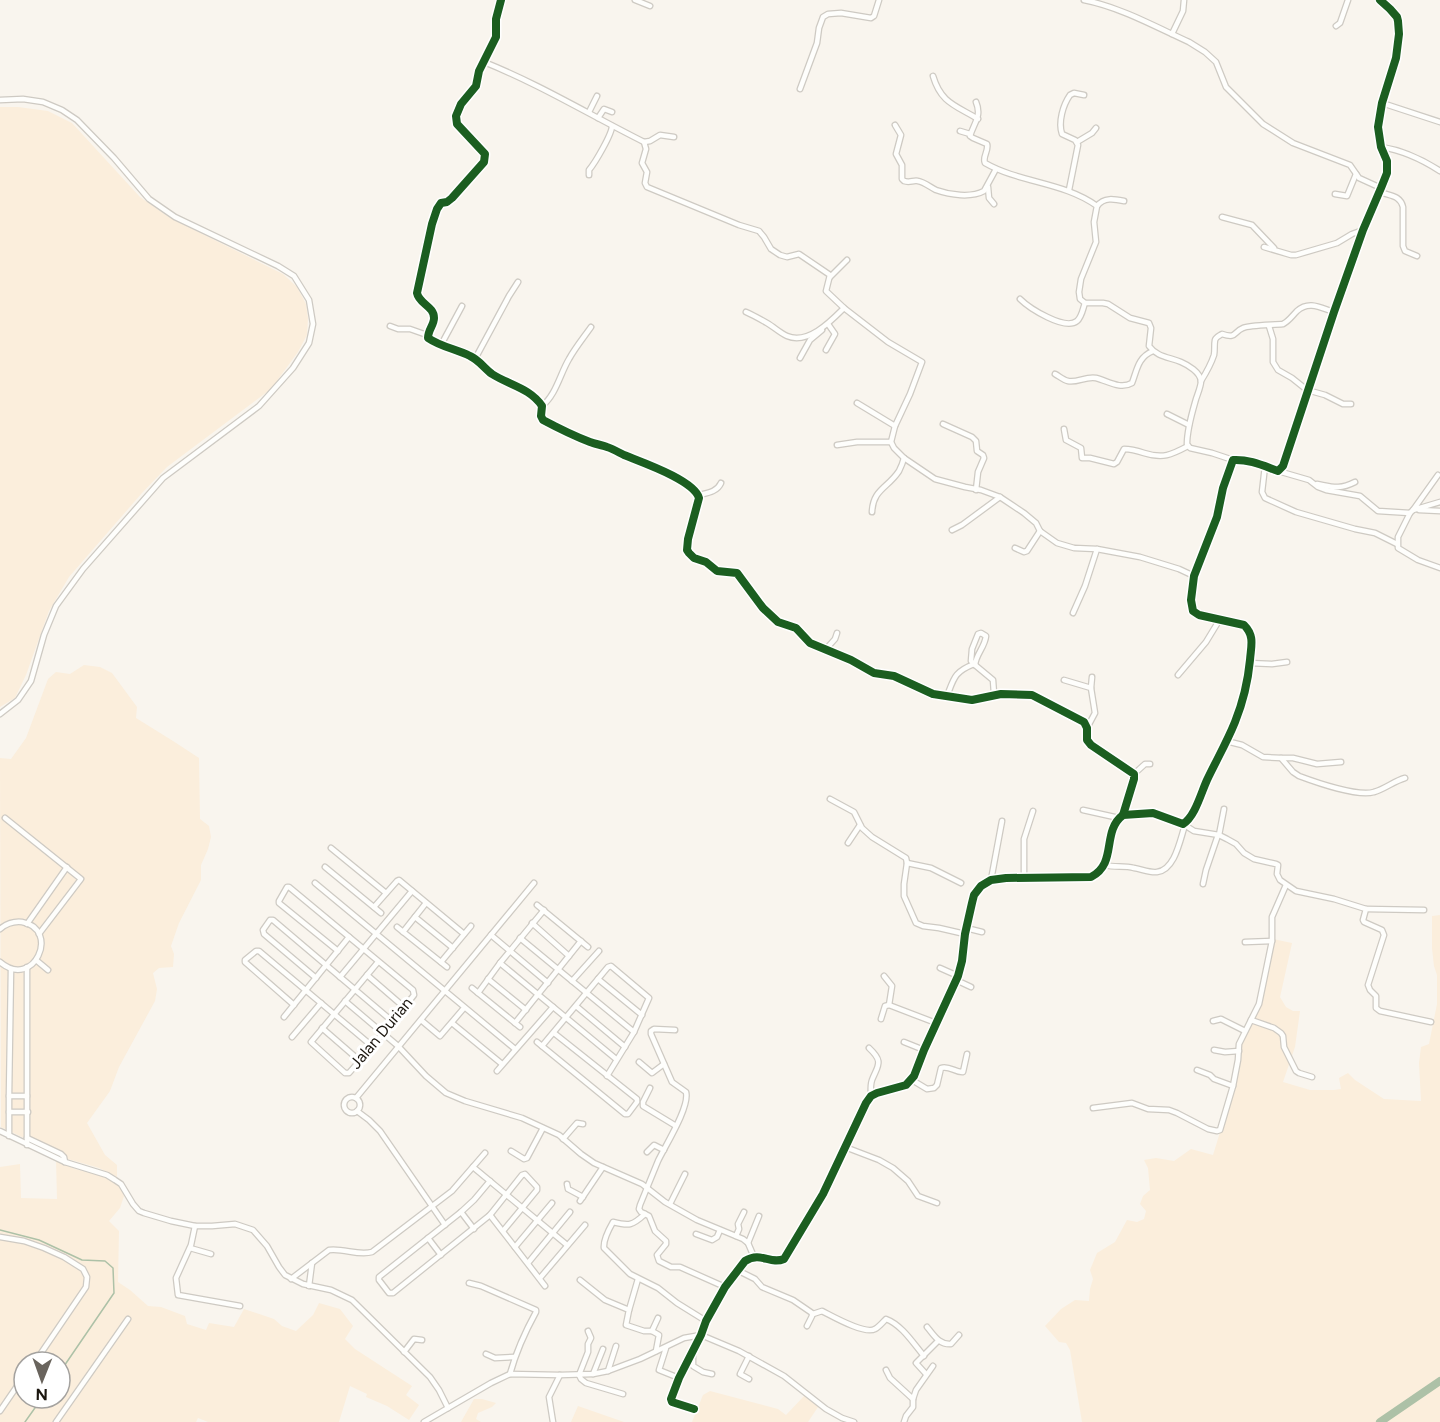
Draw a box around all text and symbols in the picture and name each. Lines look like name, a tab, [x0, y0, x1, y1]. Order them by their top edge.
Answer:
street label: Jalan Durian	[346, 993, 416, 1072]
north arrow	[12, 1350, 72, 1410]
text: N	[35, 1385, 48, 1404]

